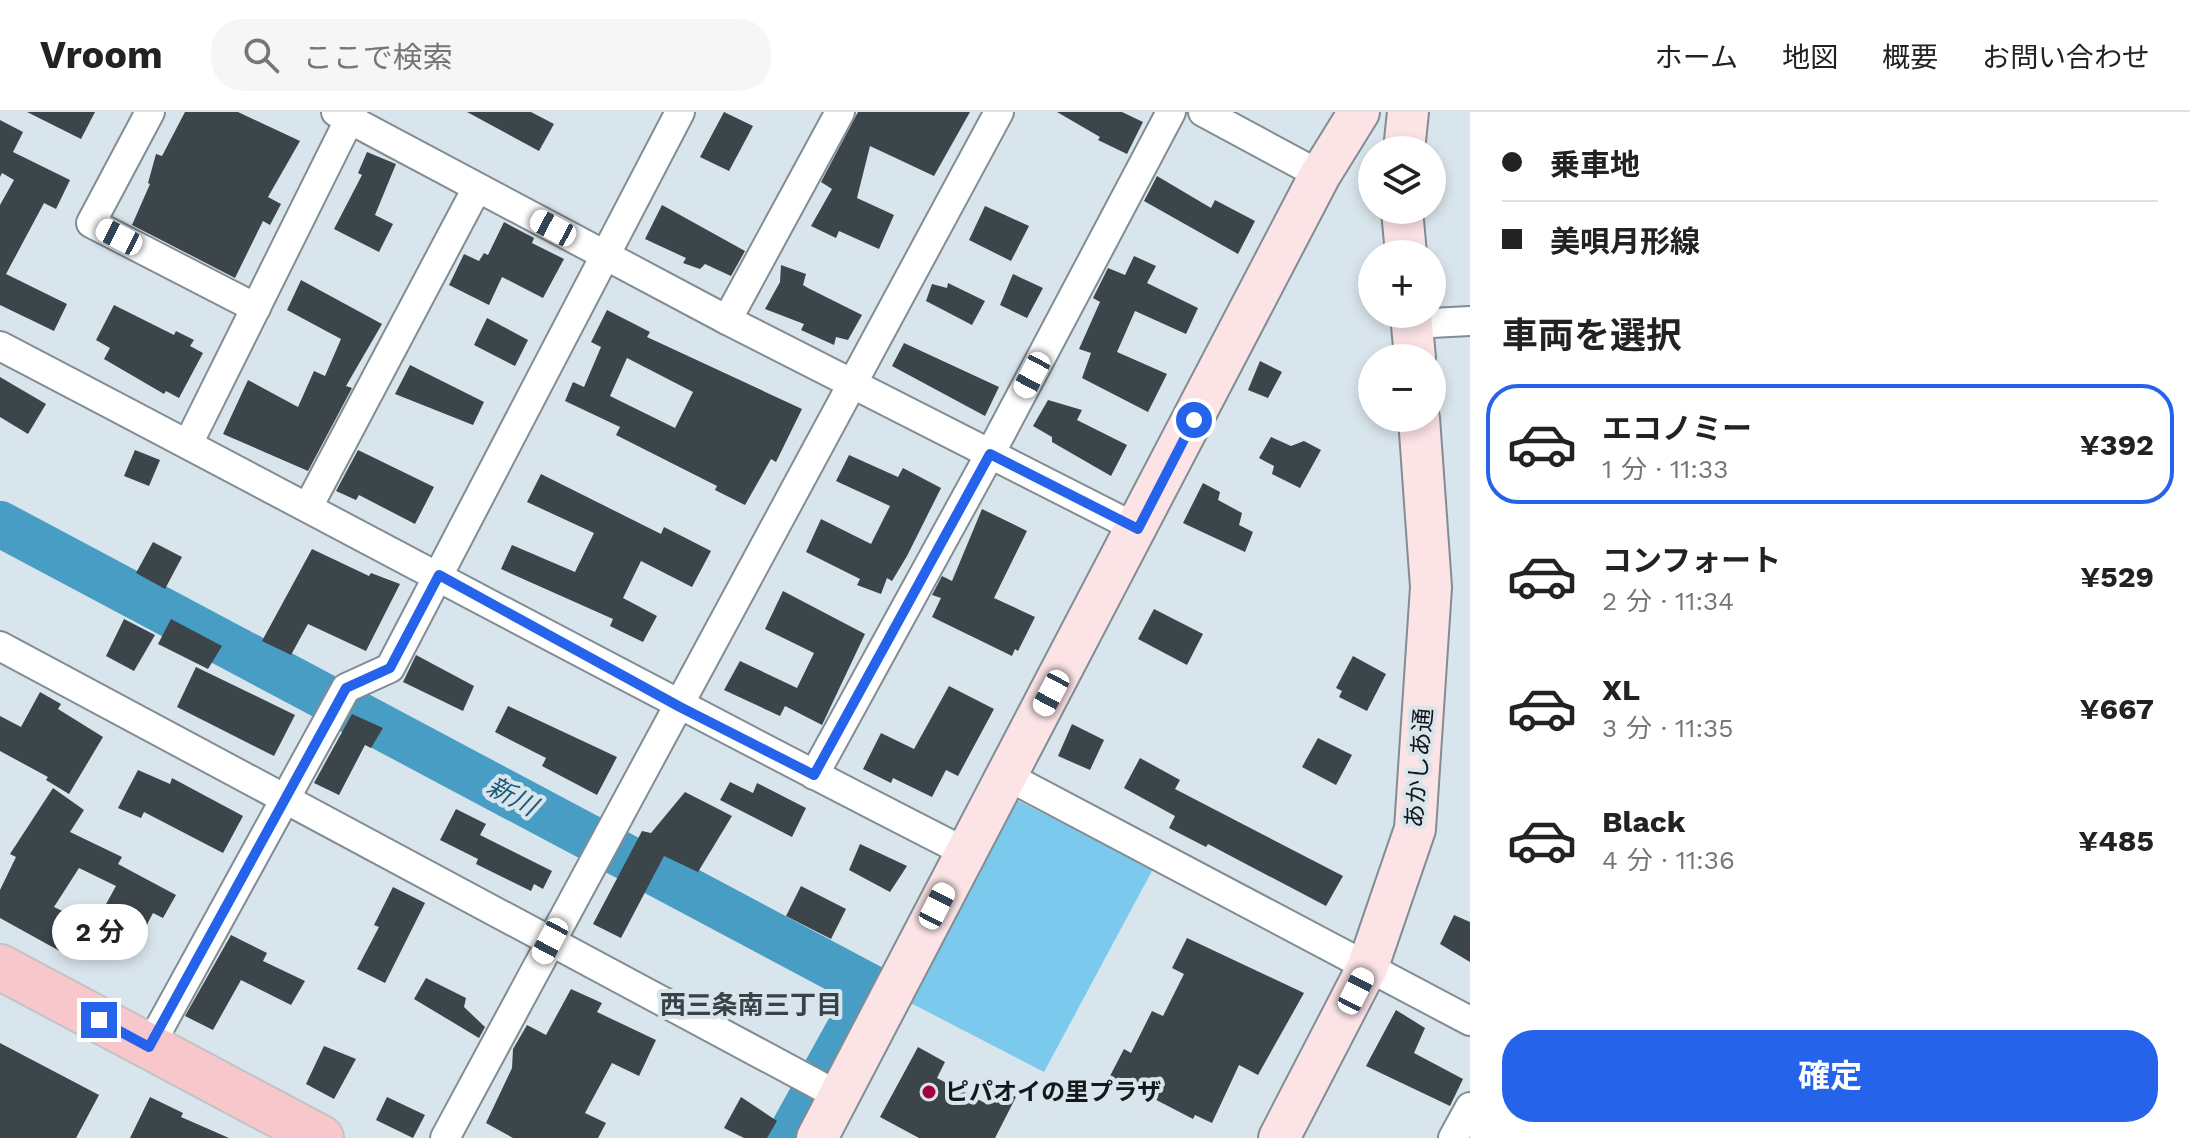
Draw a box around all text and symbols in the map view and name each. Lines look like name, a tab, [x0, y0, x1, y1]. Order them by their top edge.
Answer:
search box	[211, 19, 771, 91]
text: Vroom	[40, 33, 163, 77]
icon: search	[239, 33, 283, 77]
text: ここで検索	[303, 40, 453, 75]
text: ホーム	[1655, 41, 1738, 74]
text: 地図	[1782, 41, 1838, 74]
text: 概要	[1882, 41, 1938, 74]
text: お問い合わせ	[1982, 41, 2150, 74]
map controls	[1358, 136, 1446, 432]
button: layers	[1358, 136, 1446, 224]
text: 乗車地	[1550, 147, 1640, 182]
car	[526, 206, 580, 250]
car	[92, 215, 146, 259]
text: 美唄月形線	[1550, 224, 1700, 259]
button: +	[1358, 240, 1446, 328]
text: 車両を選択	[1502, 315, 1682, 357]
button: −	[1358, 344, 1446, 432]
car	[1010, 348, 1054, 402]
route start	[1176, 402, 1212, 438]
icon: car	[1506, 408, 1578, 480]
text: エコノミー	[1602, 411, 1752, 446]
text: ¥392	[2080, 427, 2154, 462]
text: 1 分 · 11:33	[1602, 454, 1728, 484]
icon: car	[1506, 540, 1578, 612]
text: コンフォート	[1602, 543, 1781, 578]
text: ¥529	[2080, 559, 2154, 594]
text: 2 分 · 11:34	[1602, 586, 1734, 616]
car	[1029, 666, 1073, 720]
icon: car	[1506, 672, 1578, 744]
text: XL	[1602, 672, 1640, 707]
text: ¥667	[2079, 691, 2154, 726]
street label: あかしあ通	[1400, 707, 1438, 829]
text: 3 分 · 11:35	[1602, 713, 1733, 743]
water label: 新川	[482, 771, 545, 823]
icon: car	[1506, 804, 1578, 876]
text: Black	[1602, 804, 1686, 839]
text: ¥485	[2078, 823, 2154, 858]
text: 4 分 · 11:36	[1602, 845, 1735, 875]
car	[915, 879, 959, 933]
callout: 2 分	[51, 904, 147, 960]
car	[528, 914, 572, 968]
text: 2 分	[76, 917, 124, 947]
car	[1334, 964, 1378, 1018]
district label: 西三条南三丁目	[660, 990, 842, 1020]
route end	[81, 1002, 117, 1038]
button: 確定	[1502, 1030, 2158, 1122]
place label: ピパオイの里プラザ	[945, 1078, 1161, 1106]
marker: ピパオイの里プラザ	[920, 1083, 938, 1101]

